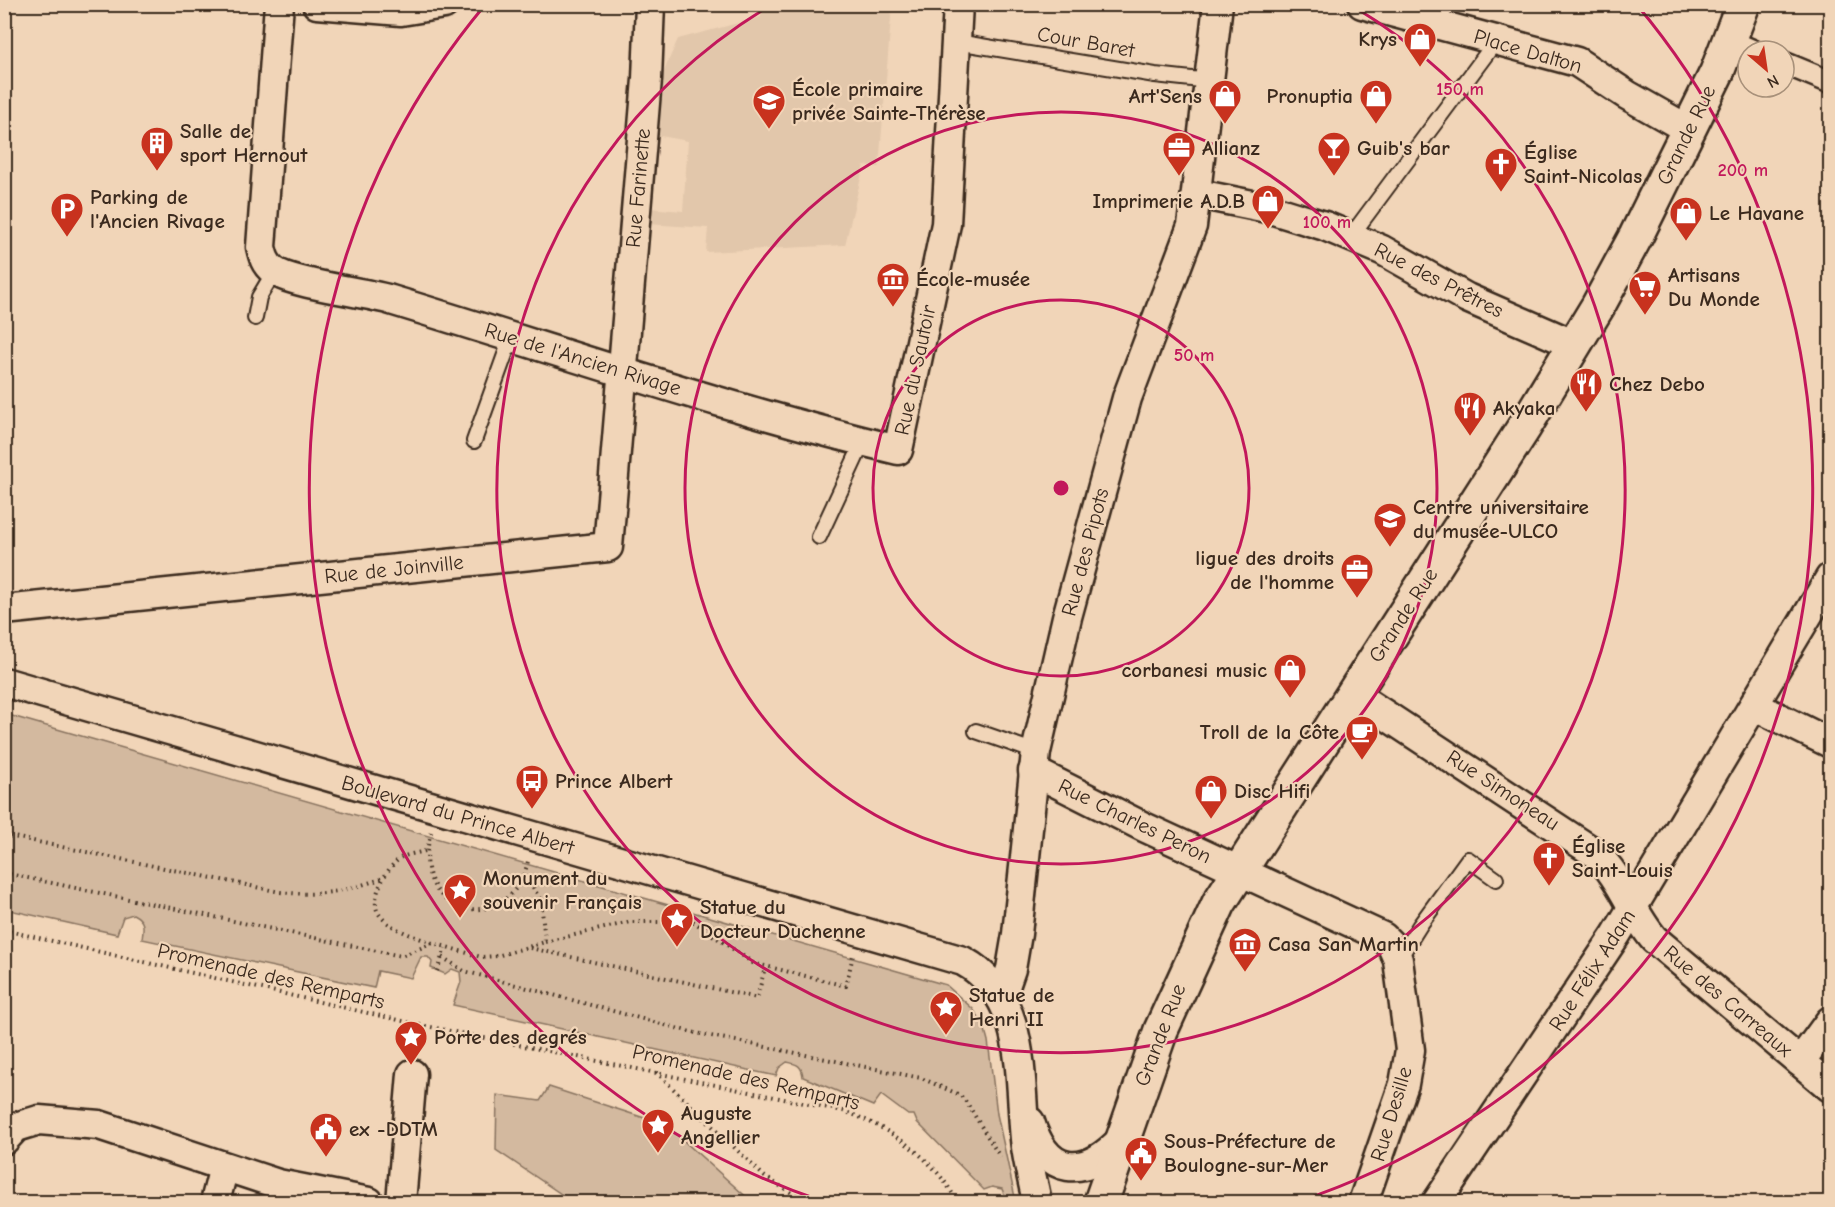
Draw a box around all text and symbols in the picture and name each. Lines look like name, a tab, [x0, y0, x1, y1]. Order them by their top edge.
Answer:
shop icon: Krys	[1402, 21, 1438, 68]
street label: Cour Baret	[1035, 22, 1138, 63]
street label: Place Dalton	[1471, 24, 1585, 78]
place label: Krys	[1358, 27, 1397, 51]
north arrow	[1736, 39, 1796, 99]
text: N	[1764, 71, 1782, 92]
place label: École primaire privée Sainte-Thérèse	[792, 77, 986, 125]
shop icon: Art'Sens	[1207, 78, 1243, 125]
shop icon: Pronuptia	[1358, 78, 1394, 125]
text: 150 m	[1436, 79, 1484, 100]
street label: Grande Rue	[1652, 81, 1720, 189]
school or university icon: École primaire privée Sainte-Thérèse	[751, 83, 787, 130]
place label: Art'Sens	[1129, 84, 1202, 108]
place label: Pronuptia	[1267, 84, 1353, 108]
place label: Salle de sport Hernout	[180, 119, 308, 167]
building icon: Salle de sport Hernout	[139, 125, 175, 172]
street label: Rue Farinette	[621, 127, 655, 249]
office icon: Allianz	[1161, 130, 1197, 177]
bar icon: Guib's bar	[1316, 130, 1352, 177]
place label: Allianz	[1202, 136, 1260, 160]
place label: Guib's bar	[1357, 136, 1450, 160]
place label: Église Saint-Nicolas	[1524, 140, 1642, 188]
church icon: Église Saint-Nicolas	[1483, 146, 1519, 193]
text: 200 m	[1718, 160, 1768, 181]
shop icon: Imprimerie A.D.B	[1250, 183, 1286, 230]
place label: Parking de l'Ancien Rivage	[90, 185, 225, 233]
place label: Imprimerie A.D.B	[1092, 189, 1245, 213]
parking icon: Parking de l'Ancien Rivage	[49, 191, 85, 238]
shop icon: Le Havane	[1668, 195, 1704, 242]
place label: Le Havane	[1709, 201, 1804, 225]
text: 100 m	[1303, 212, 1351, 233]
street label: Rue des Prêtres	[1371, 237, 1507, 323]
museum icon: École-musée	[875, 261, 911, 308]
place label: Artisans Du Monde	[1668, 263, 1760, 311]
place label: École-musée	[916, 267, 1030, 291]
supermarket icon: Artisans Du Monde	[1627, 269, 1663, 316]
street label: Rue du Sautoir	[889, 302, 941, 437]
street label: Rue de l'Ancien Rivage	[482, 318, 684, 400]
text: 50 m	[1174, 345, 1214, 366]
restaurant icon: Chez Debo	[1568, 366, 1604, 413]
place label: Chez Debo	[1609, 372, 1705, 396]
restaurant icon: Akyaka	[1452, 390, 1488, 437]
place label: Akyaka	[1493, 396, 1555, 420]
centre of rings	[1051, 478, 1071, 498]
street label: Rue des Pipots	[1056, 485, 1114, 619]
place label: Centre universitaire du musée-ULCO	[1413, 495, 1589, 543]
school or university icon: Centre universitaire du musée-ULCO	[1372, 501, 1408, 548]
place label: ligue des droits de l'homme	[1195, 546, 1334, 594]
street label: Rue de Joinville	[323, 550, 465, 588]
office icon: ligue des droits de l'homme	[1339, 552, 1375, 599]
street label: Grande Rue	[1364, 563, 1442, 667]
shop icon: corbanesi music	[1272, 652, 1308, 699]
place label: corbanesi music	[1121, 658, 1267, 682]
cafe icon: Troll de la Côte	[1344, 714, 1380, 761]
place label: Troll de la Côte	[1200, 720, 1339, 744]
street label: Rue Simoneau	[1442, 745, 1564, 835]
bus stop icon: Prince Albert	[514, 763, 550, 810]
place label: Prince Albert	[555, 769, 674, 793]
street label: Boulevard du Prince Albert	[339, 770, 578, 860]
shop icon: Disc Hifi	[1193, 773, 1229, 820]
street label: Rue Charles Peron	[1055, 774, 1215, 868]
place label: Disc Hifi	[1234, 779, 1310, 803]
place label: Église Saint-Louis	[1572, 834, 1673, 882]
church icon: Église Saint-Louis	[1531, 840, 1567, 887]
place label: Monument du souvenir Français	[483, 866, 642, 914]
place icon: Monument du souvenir Français	[442, 872, 478, 919]
place label: Statue du Docteur Duchenne	[700, 895, 866, 943]
place icon: Statue du Docteur Duchenne	[659, 901, 695, 948]
street label: Rue Félix Adam	[1544, 905, 1640, 1035]
museum icon: Casa San Martin	[1227, 926, 1263, 973]
place label: Casa San Martin	[1268, 932, 1419, 956]
street label: Promenade des Remparts	[155, 938, 387, 1014]
street label: Rue des Carreaux	[1659, 940, 1797, 1062]
street label: Grande Rue	[1129, 980, 1191, 1090]
place label: Statue de Henri II	[969, 983, 1054, 1031]
place icon: Statue de Henri II	[928, 989, 964, 1036]
place icon: Porte des degrés	[393, 1019, 429, 1066]
place label: Porte des degrés	[434, 1025, 587, 1049]
street label: Promenade des Remparts	[630, 1039, 862, 1115]
street label: Rue Desille	[1365, 1064, 1417, 1164]
place label: Auguste Angellier	[681, 1101, 760, 1149]
place icon: Auguste Angellier	[640, 1107, 676, 1154]
public building icon: ex -DDTM	[308, 1111, 344, 1158]
place label: ex -DDTM	[349, 1117, 438, 1141]
place label: Sous-Préfecture de Boulogne-sur-Mer	[1164, 1129, 1336, 1177]
public building icon: Sous-Préfecture de Boulogne-sur-Mer	[1123, 1135, 1159, 1182]

